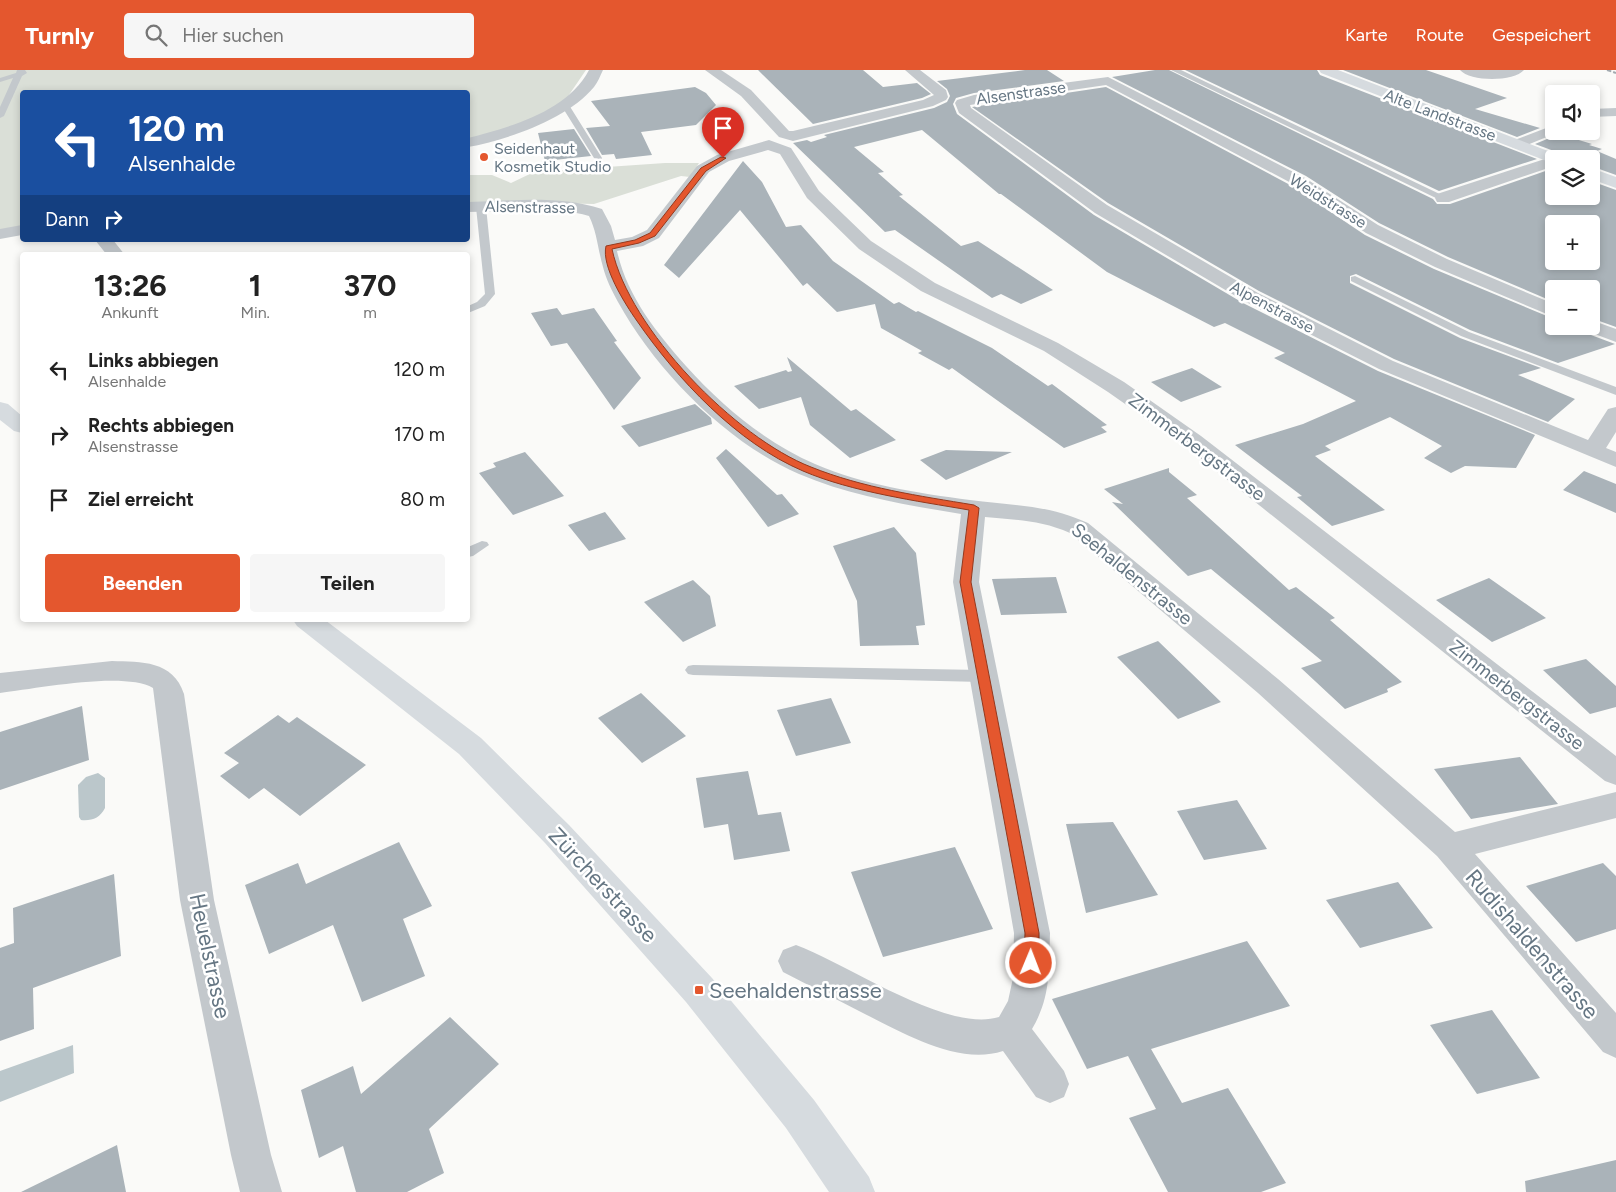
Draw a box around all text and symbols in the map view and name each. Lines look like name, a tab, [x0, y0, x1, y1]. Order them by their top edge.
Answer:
search box	[124, 13, 474, 58]
text: Turnly	[25, 21, 94, 50]
icon: search	[142, 21, 170, 49]
text: Hier suchen	[182, 24, 284, 47]
text: Karte	[1345, 24, 1388, 46]
text: Route	[1416, 24, 1464, 46]
text: Gespeichert	[1492, 24, 1591, 46]
street label: Alsenstrasse	[975, 77, 1067, 109]
street label: Alte Landstrasse	[1381, 85, 1499, 145]
map controls	[1545, 85, 1600, 335]
button: sound	[1545, 85, 1600, 140]
pin	[702, 107, 744, 158]
text: 120 m	[128, 108, 225, 150]
icon: left	[45, 110, 110, 175]
icon: arrive	[709, 114, 737, 142]
place label: Seidenhaut Kosmetik Studio	[494, 139, 611, 176]
text: Alsenhalde	[128, 150, 236, 177]
button: layers	[1545, 150, 1600, 205]
marker: Seidenhaut Kosmetik Studio	[478, 151, 490, 163]
street label: Weidstrasse	[1286, 170, 1370, 232]
street label: Alsenstrasse	[485, 197, 576, 217]
icon: right	[99, 205, 127, 233]
text: Dann	[45, 208, 89, 231]
button: +	[1545, 215, 1600, 270]
text: 13:26	[94, 267, 167, 304]
text: 1	[249, 267, 261, 304]
text: 370	[344, 267, 396, 304]
street label: Alpenstrasse	[1227, 277, 1317, 337]
button: −	[1545, 280, 1600, 335]
text: Ankunft	[102, 303, 159, 322]
text: Min.	[240, 303, 270, 322]
text: m	[363, 303, 377, 322]
text: Links abbiegen	[88, 349, 219, 372]
icon: left	[45, 356, 73, 384]
text: 120 m	[393, 358, 445, 381]
text: Alsenhalde	[88, 372, 166, 391]
street label: Zimmerbergstrasse	[1124, 388, 1270, 506]
text: Rechts abbiegen	[88, 414, 234, 437]
icon: right	[45, 421, 73, 449]
text: 170 m	[394, 423, 445, 446]
text: Alsenstrasse	[88, 437, 178, 456]
icon: arrive	[45, 486, 73, 514]
text: Ziel erreicht	[88, 488, 194, 511]
text: 80 m	[400, 488, 445, 511]
street label: Seehaldenstrasse	[1067, 518, 1197, 630]
button: Beenden	[45, 554, 240, 612]
button: Teilen	[250, 554, 445, 612]
street label: Zimmerbergstrasse	[1445, 635, 1589, 755]
street label: Zürcherstrasse	[543, 822, 663, 948]
street label: Rudishaldenstrasse	[1460, 864, 1604, 1024]
street label: Heuelstrasse	[184, 891, 236, 1021]
position arrow	[1004, 936, 1056, 988]
place label: Seehaldenstrasse	[709, 977, 882, 1004]
marker: Seehaldenstrasse	[693, 984, 705, 996]

